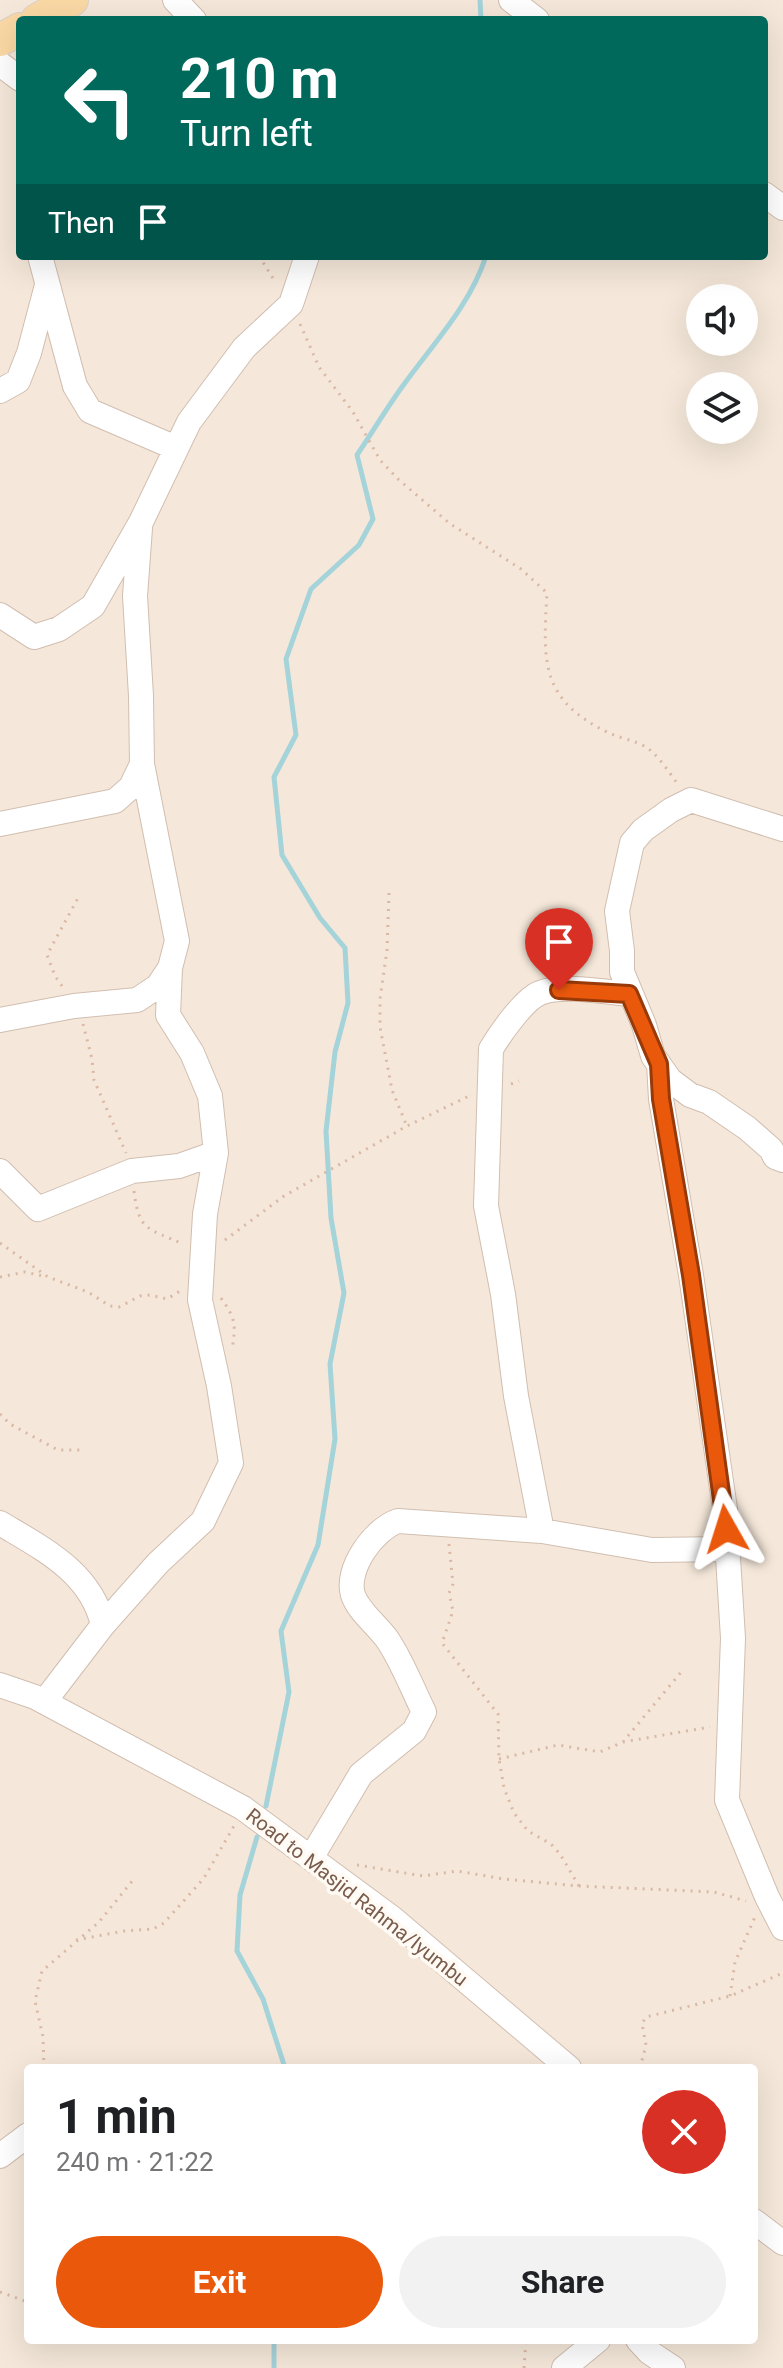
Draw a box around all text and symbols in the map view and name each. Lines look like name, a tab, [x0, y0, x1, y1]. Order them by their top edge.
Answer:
text: 210 m	[180, 46, 339, 112]
icon: left	[48, 48, 152, 152]
text: Turn left	[180, 113, 313, 155]
icon: arrive	[131, 200, 175, 244]
text: Then	[48, 205, 115, 240]
map controls	[686, 284, 758, 444]
button: sound	[686, 284, 758, 356]
button: layers	[686, 372, 758, 444]
pin	[525, 908, 593, 990]
icon: arrive	[537, 920, 581, 964]
position arrow	[684, 1487, 768, 1571]
street label: Road to Masjid Rahma/Iyumbu	[241, 1803, 473, 1991]
text: 1 min	[56, 2088, 177, 2145]
button: close	[642, 2090, 726, 2174]
text: 240 m · 21:22	[56, 2147, 214, 2177]
button: Exit	[56, 2236, 383, 2328]
button: Share	[399, 2236, 726, 2328]

